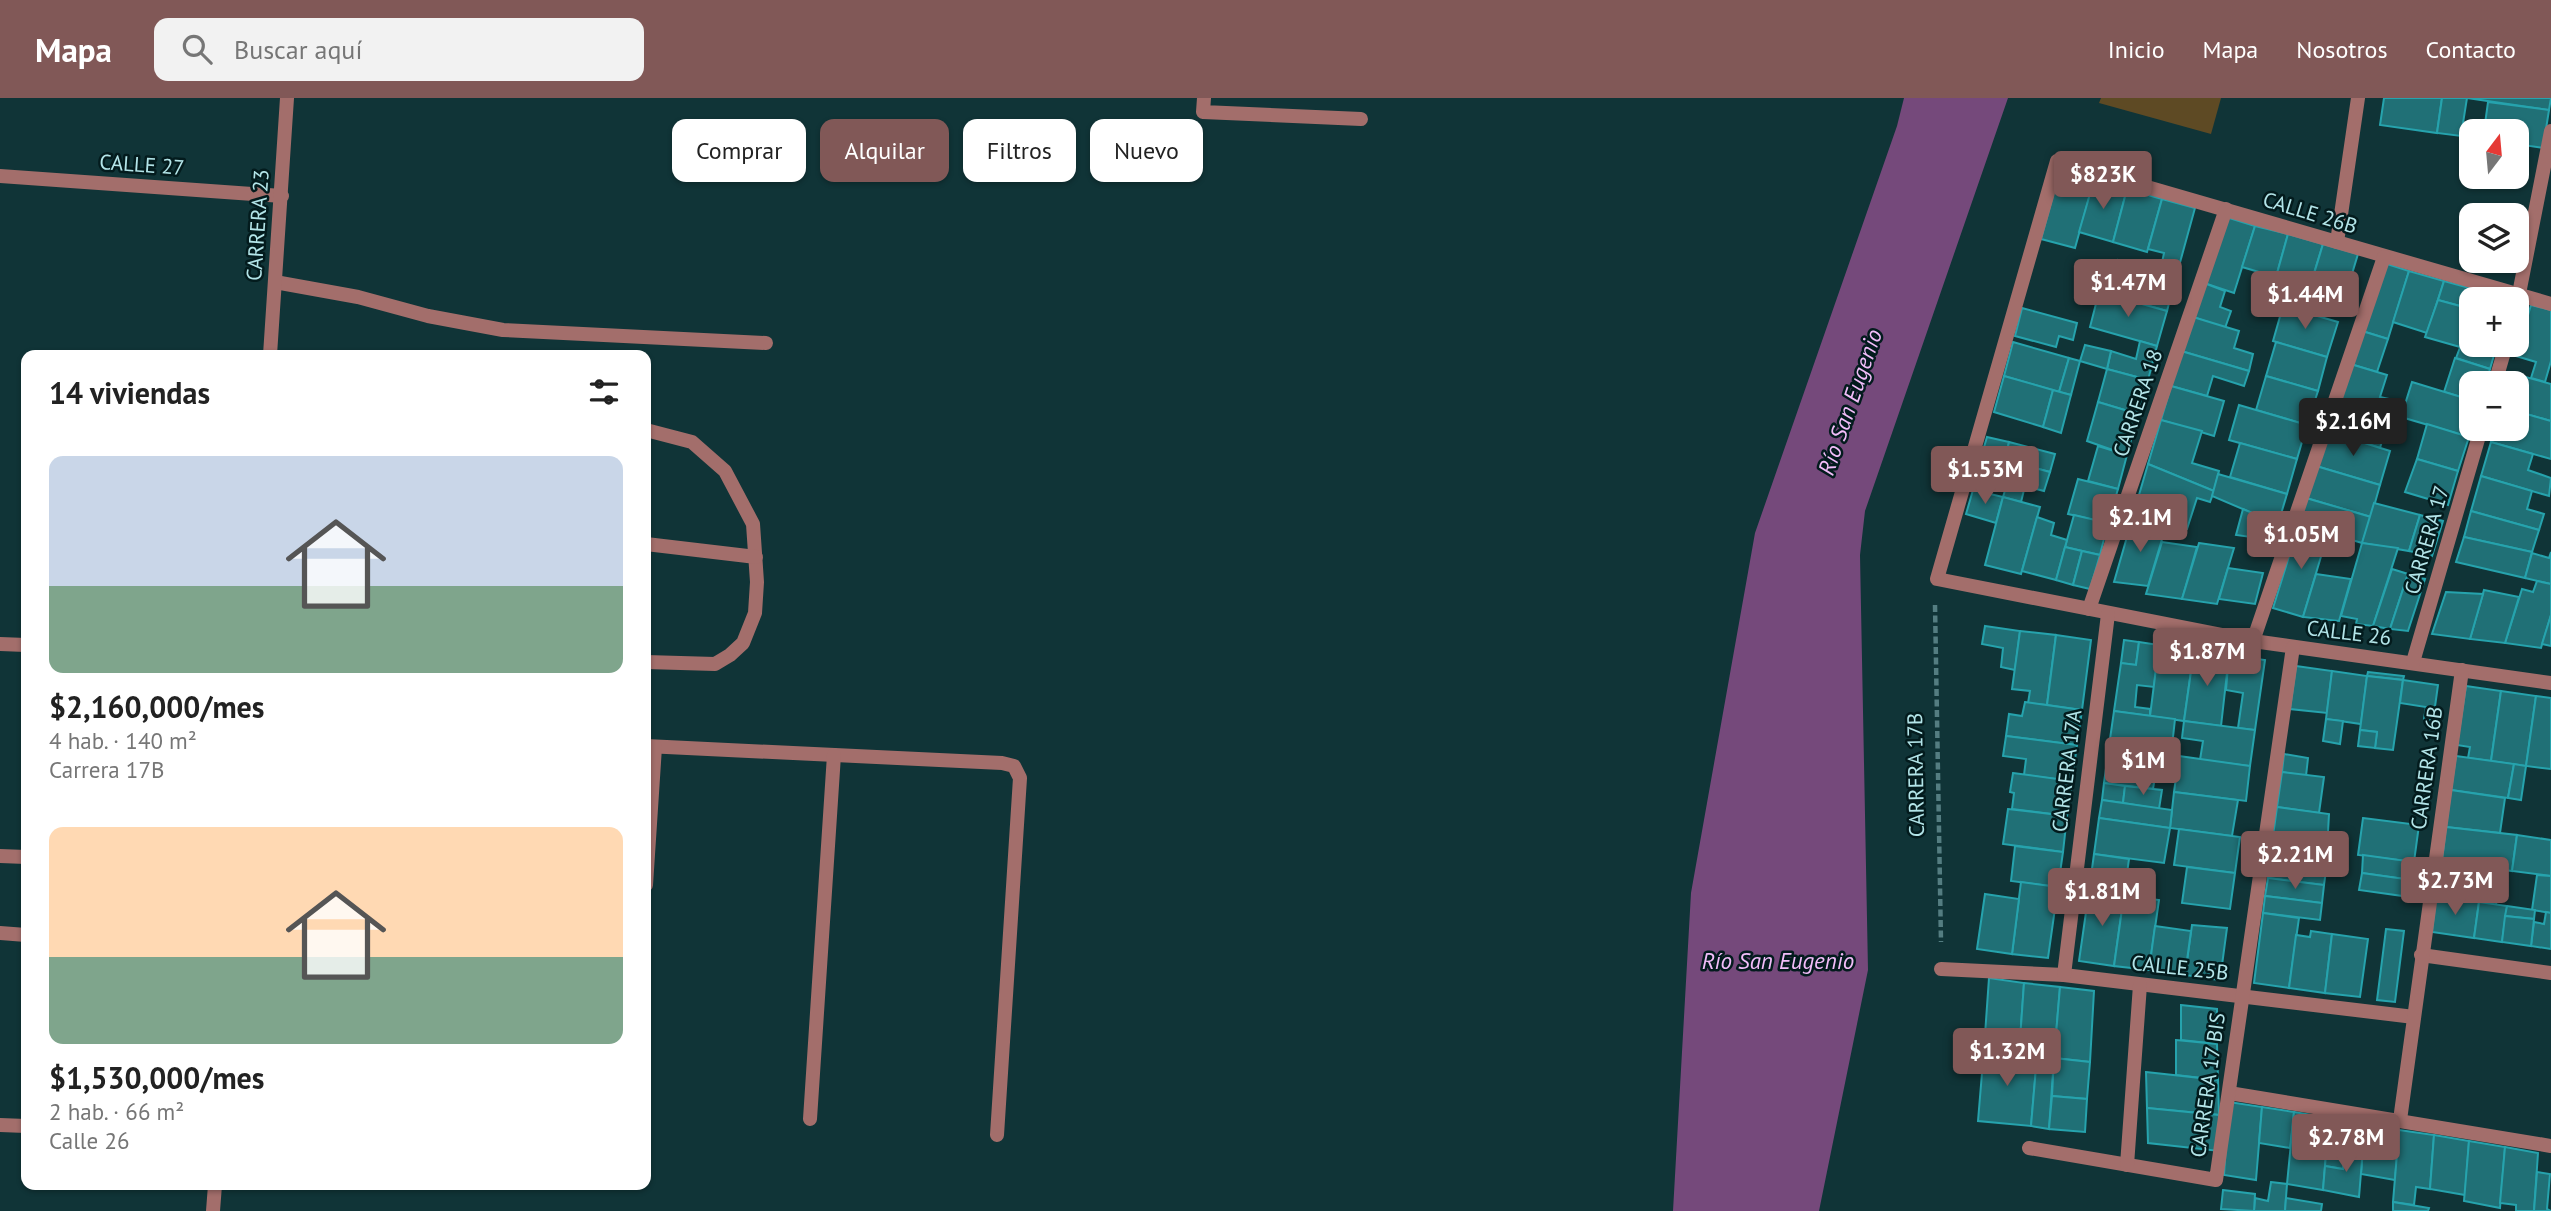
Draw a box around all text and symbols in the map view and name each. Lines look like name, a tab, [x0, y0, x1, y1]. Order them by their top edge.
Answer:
search box	[154, 18, 644, 81]
text: Mapa	[35, 28, 112, 71]
icon: search	[178, 30, 216, 68]
text: Buscar aquí	[234, 33, 362, 66]
text: Inicio	[2108, 34, 2165, 65]
text: Mapa	[2203, 34, 2258, 65]
text: Nosotros	[2296, 34, 2388, 65]
text: Contacto	[2426, 34, 2516, 65]
chip: Comprar	[672, 119, 806, 182]
chip: Alquilar	[820, 119, 949, 182]
chip: Filtros	[963, 119, 1076, 182]
chip: Nuevo	[1090, 119, 1203, 182]
north arrow	[2459, 119, 2529, 189]
map controls	[2459, 119, 2529, 441]
street label: CALLE 27	[99, 148, 185, 181]
pin: $823K	[2054, 152, 2152, 211]
text: $823K	[2070, 159, 2136, 188]
street label: CARRERA 23	[240, 168, 275, 282]
street label: CALLE 26B	[2260, 185, 2361, 240]
button: layers	[2459, 203, 2529, 273]
pin: $1.47M	[2071, 260, 2185, 319]
text: $1.47M	[2090, 267, 2166, 296]
pin: $1.44M	[2248, 272, 2362, 331]
text: $1.44M	[2267, 279, 2343, 308]
button: +	[2459, 287, 2529, 357]
water label: Río San Eugenio	[1811, 325, 1888, 479]
street label: CARRERA 18	[2107, 346, 2168, 460]
button: −	[2459, 371, 2529, 441]
text: 14 viviendas	[49, 373, 210, 412]
icon: filters	[585, 373, 623, 411]
pin: $2.16M	[2296, 398, 2410, 458]
text: $2.16M	[2315, 406, 2391, 435]
pin: $1.53M	[1928, 446, 2042, 506]
text: $1.53M	[1947, 454, 2023, 483]
street label: CARRERA 17	[2398, 482, 2455, 597]
pin: $2.1M	[2091, 494, 2189, 554]
icon: home	[273, 501, 399, 627]
text: $2.1M	[2108, 502, 2172, 531]
pin: $1.05M	[2244, 512, 2358, 571]
text: $1.05M	[2263, 519, 2339, 548]
street label: CALLE 26	[2305, 614, 2393, 651]
pin: $1.87M	[2150, 628, 2264, 688]
text: $1.87M	[2169, 636, 2245, 665]
text: $2,160,000/mes	[49, 687, 265, 726]
street label: CARRERA 16B	[2405, 705, 2449, 831]
street label: CARRERA 17A	[2046, 708, 2087, 834]
street label: CARRERA 17B	[1901, 713, 1930, 837]
text: 4 hab. · 140 m²	[49, 726, 197, 755]
pin: $1M	[2109, 738, 2177, 797]
text: $1M	[2121, 745, 2165, 774]
text: Carrera 17B	[49, 755, 164, 784]
pin: $2.21M	[2238, 832, 2352, 891]
text: $2.21M	[2257, 839, 2333, 868]
pin: $2.73M	[2398, 858, 2512, 917]
text: $2.73M	[2417, 865, 2493, 894]
pin: $1.81M	[2045, 868, 2159, 928]
icon: home	[273, 872, 399, 998]
text: $1.81M	[2064, 876, 2140, 905]
water label: Río San Eugenio	[1702, 946, 1854, 975]
street label: CALLE 25B	[2130, 949, 2230, 986]
street label: CARRERA 17 BIS	[2184, 1011, 2231, 1159]
pin: $1.32M	[1950, 1028, 2064, 1088]
text: $1.32M	[1969, 1036, 2045, 1065]
text: $1,530,000/mes	[49, 1058, 265, 1097]
text: 2 hab. · 66 m²	[49, 1097, 184, 1126]
pin: $2.78M	[2289, 1114, 2403, 1174]
text: $2.78M	[2308, 1122, 2384, 1151]
text: Calle 26	[49, 1126, 129, 1155]

